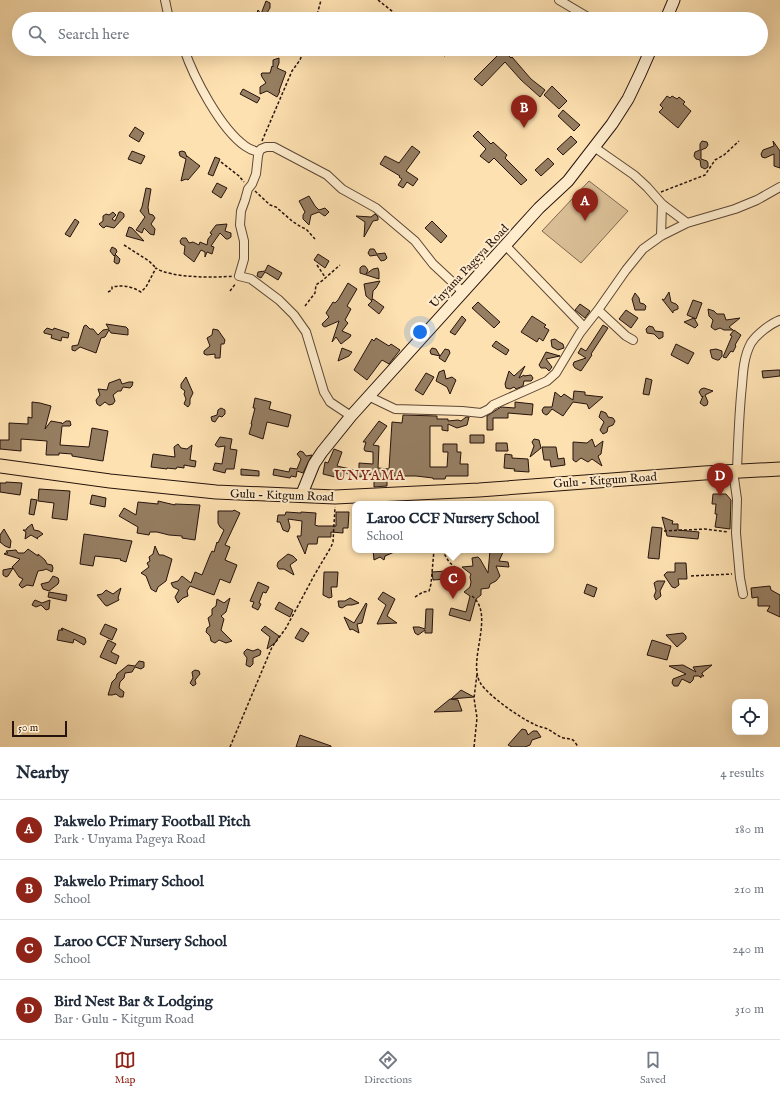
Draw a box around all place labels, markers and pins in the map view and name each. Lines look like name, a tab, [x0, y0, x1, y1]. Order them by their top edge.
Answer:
pin: B	[511, 95, 537, 128]
pin: A	[572, 188, 598, 221]
pin: D	[707, 463, 733, 496]
pin: C	[440, 566, 466, 599]

